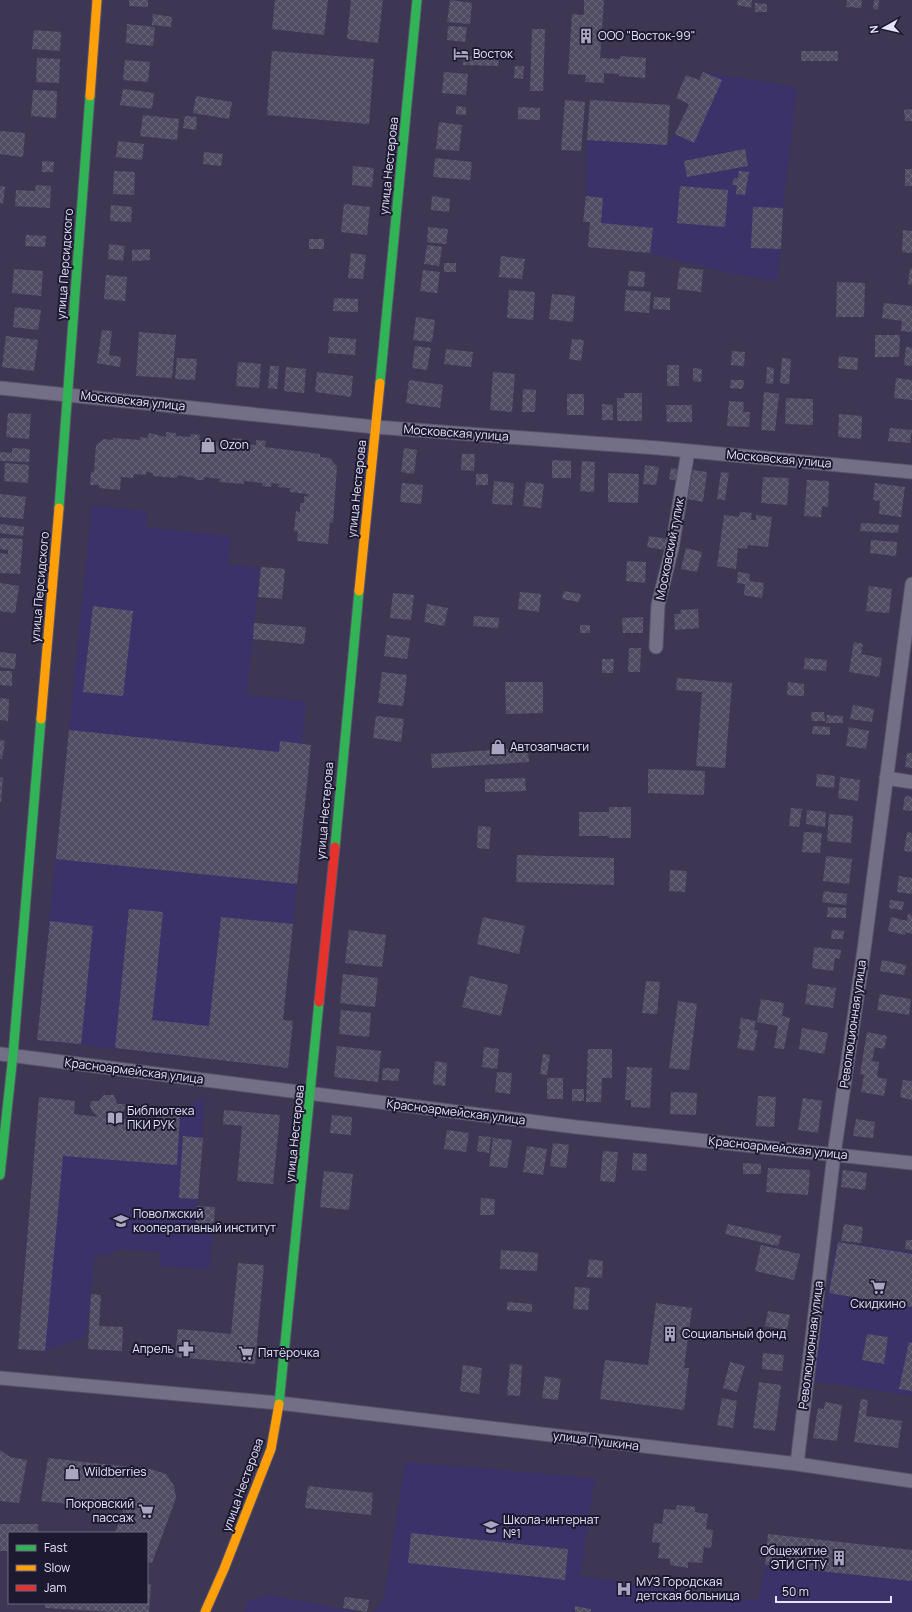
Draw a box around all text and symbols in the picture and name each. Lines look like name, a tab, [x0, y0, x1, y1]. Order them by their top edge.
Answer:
north arrow	[864, 8, 904, 48]
text: N	[866, 24, 882, 34]
building icon: ООО "Восток-99"	[577, 27, 595, 45]
place label: ООО "Восток-99"	[598, 27, 695, 44]
hotel icon: Восток	[452, 45, 470, 63]
place label: Восток	[473, 45, 514, 62]
street label: улица Нестерова	[375, 116, 402, 216]
street label: улица Персидского	[52, 208, 77, 320]
street label: Московская улица	[80, 387, 186, 414]
street label: Московская улица	[403, 420, 509, 445]
shop icon: Ozon	[199, 436, 217, 454]
place label: Ozon	[220, 436, 249, 453]
street label: улица Нестерова	[343, 439, 370, 539]
street label: Московская улица	[726, 445, 832, 472]
street label: Московский тупик	[651, 495, 688, 601]
street label: улица Персидского	[26, 531, 53, 643]
shop icon: Автозапчасти	[489, 738, 507, 756]
place label: Автозапчасти	[510, 738, 589, 755]
street label: улица Нестерова	[312, 761, 337, 861]
street label: Революционная улица	[835, 959, 870, 1089]
street label: Красноармейская улица	[64, 1054, 204, 1087]
street label: улица Нестерова	[281, 1084, 308, 1184]
street label: Красноармейская улица	[386, 1095, 526, 1128]
place label: Библиотека ПКИ РУК	[127, 1102, 194, 1133]
library icon: Библиотека ПКИ РУК	[106, 1109, 124, 1127]
street label: Красноармейская улица	[708, 1132, 848, 1163]
place label: Поволжский кооперативный институт	[133, 1205, 276, 1236]
school or university icon: Поволжский кооперативный институт	[112, 1212, 130, 1230]
supermarket icon: Скидкино	[869, 1278, 887, 1296]
street label: Революционная улица	[794, 1280, 827, 1410]
place label: Скидкино	[850, 1295, 906, 1312]
building icon: Социальный фонд	[661, 1325, 679, 1343]
place label: Социальный фонд	[682, 1325, 786, 1342]
place label: Апрель	[132, 1340, 174, 1357]
pharmacy icon: Апрель	[177, 1340, 195, 1358]
supermarket icon: Пятёрочка	[237, 1344, 255, 1362]
place label: Пятёрочка	[258, 1344, 319, 1361]
street label: улица Пушкина	[552, 1427, 640, 1454]
street label: улица Нестерова	[218, 1436, 267, 1534]
shop icon: Wildberries	[63, 1463, 81, 1481]
place label: Wildberries	[84, 1463, 147, 1480]
place label: Покровский пассаж	[66, 1495, 135, 1526]
supermarket icon: Покровский пассаж	[137, 1502, 155, 1520]
place label: Школа-интернат №1	[503, 1511, 599, 1542]
school or university icon: Школа-интернат №1	[482, 1518, 500, 1536]
legend	[8, 1532, 148, 1604]
text: Fast	[44, 1539, 68, 1556]
place label: Общежитие ЭТИ СГТУ	[760, 1542, 828, 1573]
building icon: Общежитие ЭТИ СГТУ	[830, 1549, 848, 1567]
text: Slow	[44, 1559, 70, 1576]
place label: МУЗ Городская детская больница	[636, 1573, 740, 1604]
scale bar	[776, 1578, 891, 1604]
text: Jam	[44, 1579, 66, 1596]
hospital icon: МУЗ Городская детская больница	[615, 1580, 633, 1598]
text: 50 m	[782, 1583, 809, 1600]

